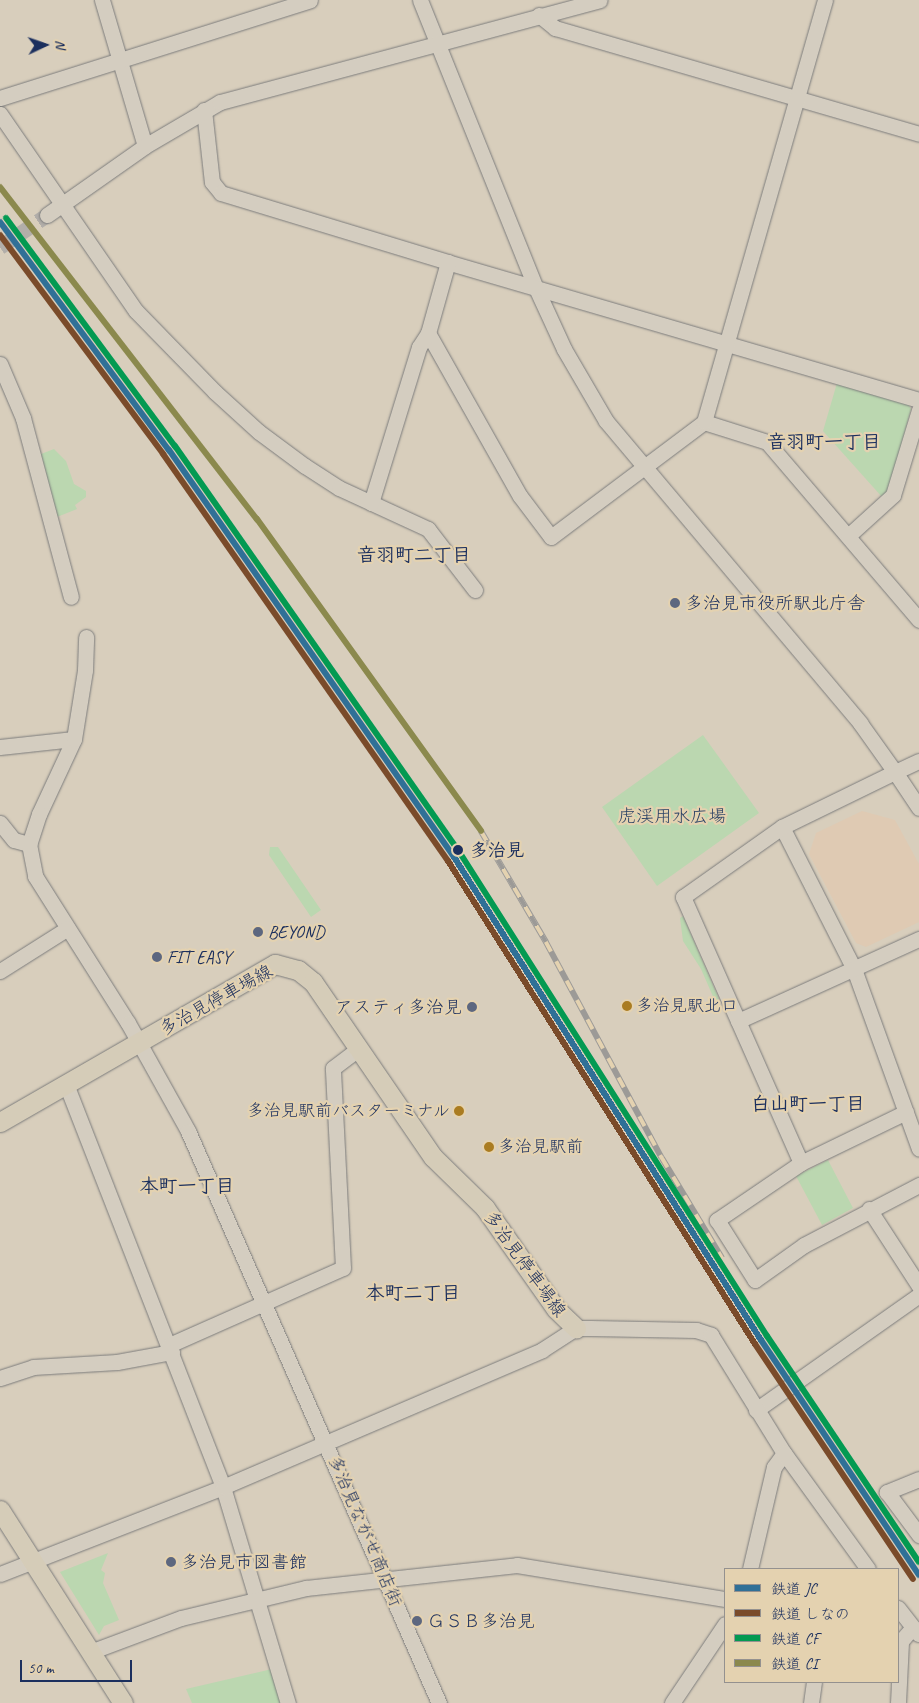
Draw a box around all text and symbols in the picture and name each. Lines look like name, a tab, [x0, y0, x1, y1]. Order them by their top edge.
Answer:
north arrow	[20, 20, 70, 70]
text: N	[52, 39, 69, 49]
district label: 音羽町一丁目	[767, 432, 881, 454]
district label: 音羽町二丁目	[357, 545, 471, 567]
place label: 多治見市役所駅北庁舎	[685, 592, 865, 614]
marker: 多治見市役所駅北庁舎	[669, 597, 681, 609]
park label: 虎渓用水広場	[618, 805, 726, 827]
place label: 多治見	[470, 839, 524, 861]
marker: 多治見	[450, 842, 466, 858]
place label: BEYOND	[268, 921, 324, 943]
marker: BEYOND	[252, 926, 264, 938]
place label: FIT EASY	[167, 946, 231, 968]
marker: FIT EASY	[151, 951, 163, 963]
street label: 多治見停車場線	[156, 960, 276, 1040]
place label: アスティ多治見	[336, 996, 462, 1018]
place label: 多治見駅北口	[636, 996, 738, 1016]
marker: アスティ多治見	[466, 1001, 478, 1013]
marker: 多治見駅北口	[622, 1001, 632, 1011]
district label: 白山町一丁目	[751, 1094, 865, 1116]
place label: 多治見駅前バスターミナル	[246, 1101, 450, 1121]
marker: 多治見駅前バスターミナル	[454, 1106, 464, 1116]
place label: 多治見駅前	[498, 1137, 583, 1157]
marker: 多治見駅前	[484, 1142, 494, 1152]
district label: 本町一丁目	[140, 1176, 234, 1198]
street label: 多治見停車場線	[479, 1207, 571, 1321]
district label: 本町二丁目	[366, 1283, 460, 1305]
street label: 多治見ながせ商店街	[323, 1452, 407, 1610]
place label: 多治見市図書館	[181, 1551, 307, 1573]
marker: 多治見市図書館	[165, 1556, 177, 1568]
legend	[724, 1568, 899, 1683]
text: 鉄道 JC	[771, 1580, 816, 1599]
text: 鉄道 しなの	[771, 1605, 850, 1624]
place label: ＧＳＢ多治見	[427, 1610, 535, 1632]
marker: ＧＳＢ多治見	[411, 1615, 423, 1627]
text: 鉄道 CF	[771, 1630, 819, 1649]
scale bar	[22, 1650, 135, 1682]
text: 鉄道 CI	[771, 1655, 818, 1674]
text: 50 m	[28, 1659, 54, 1678]

